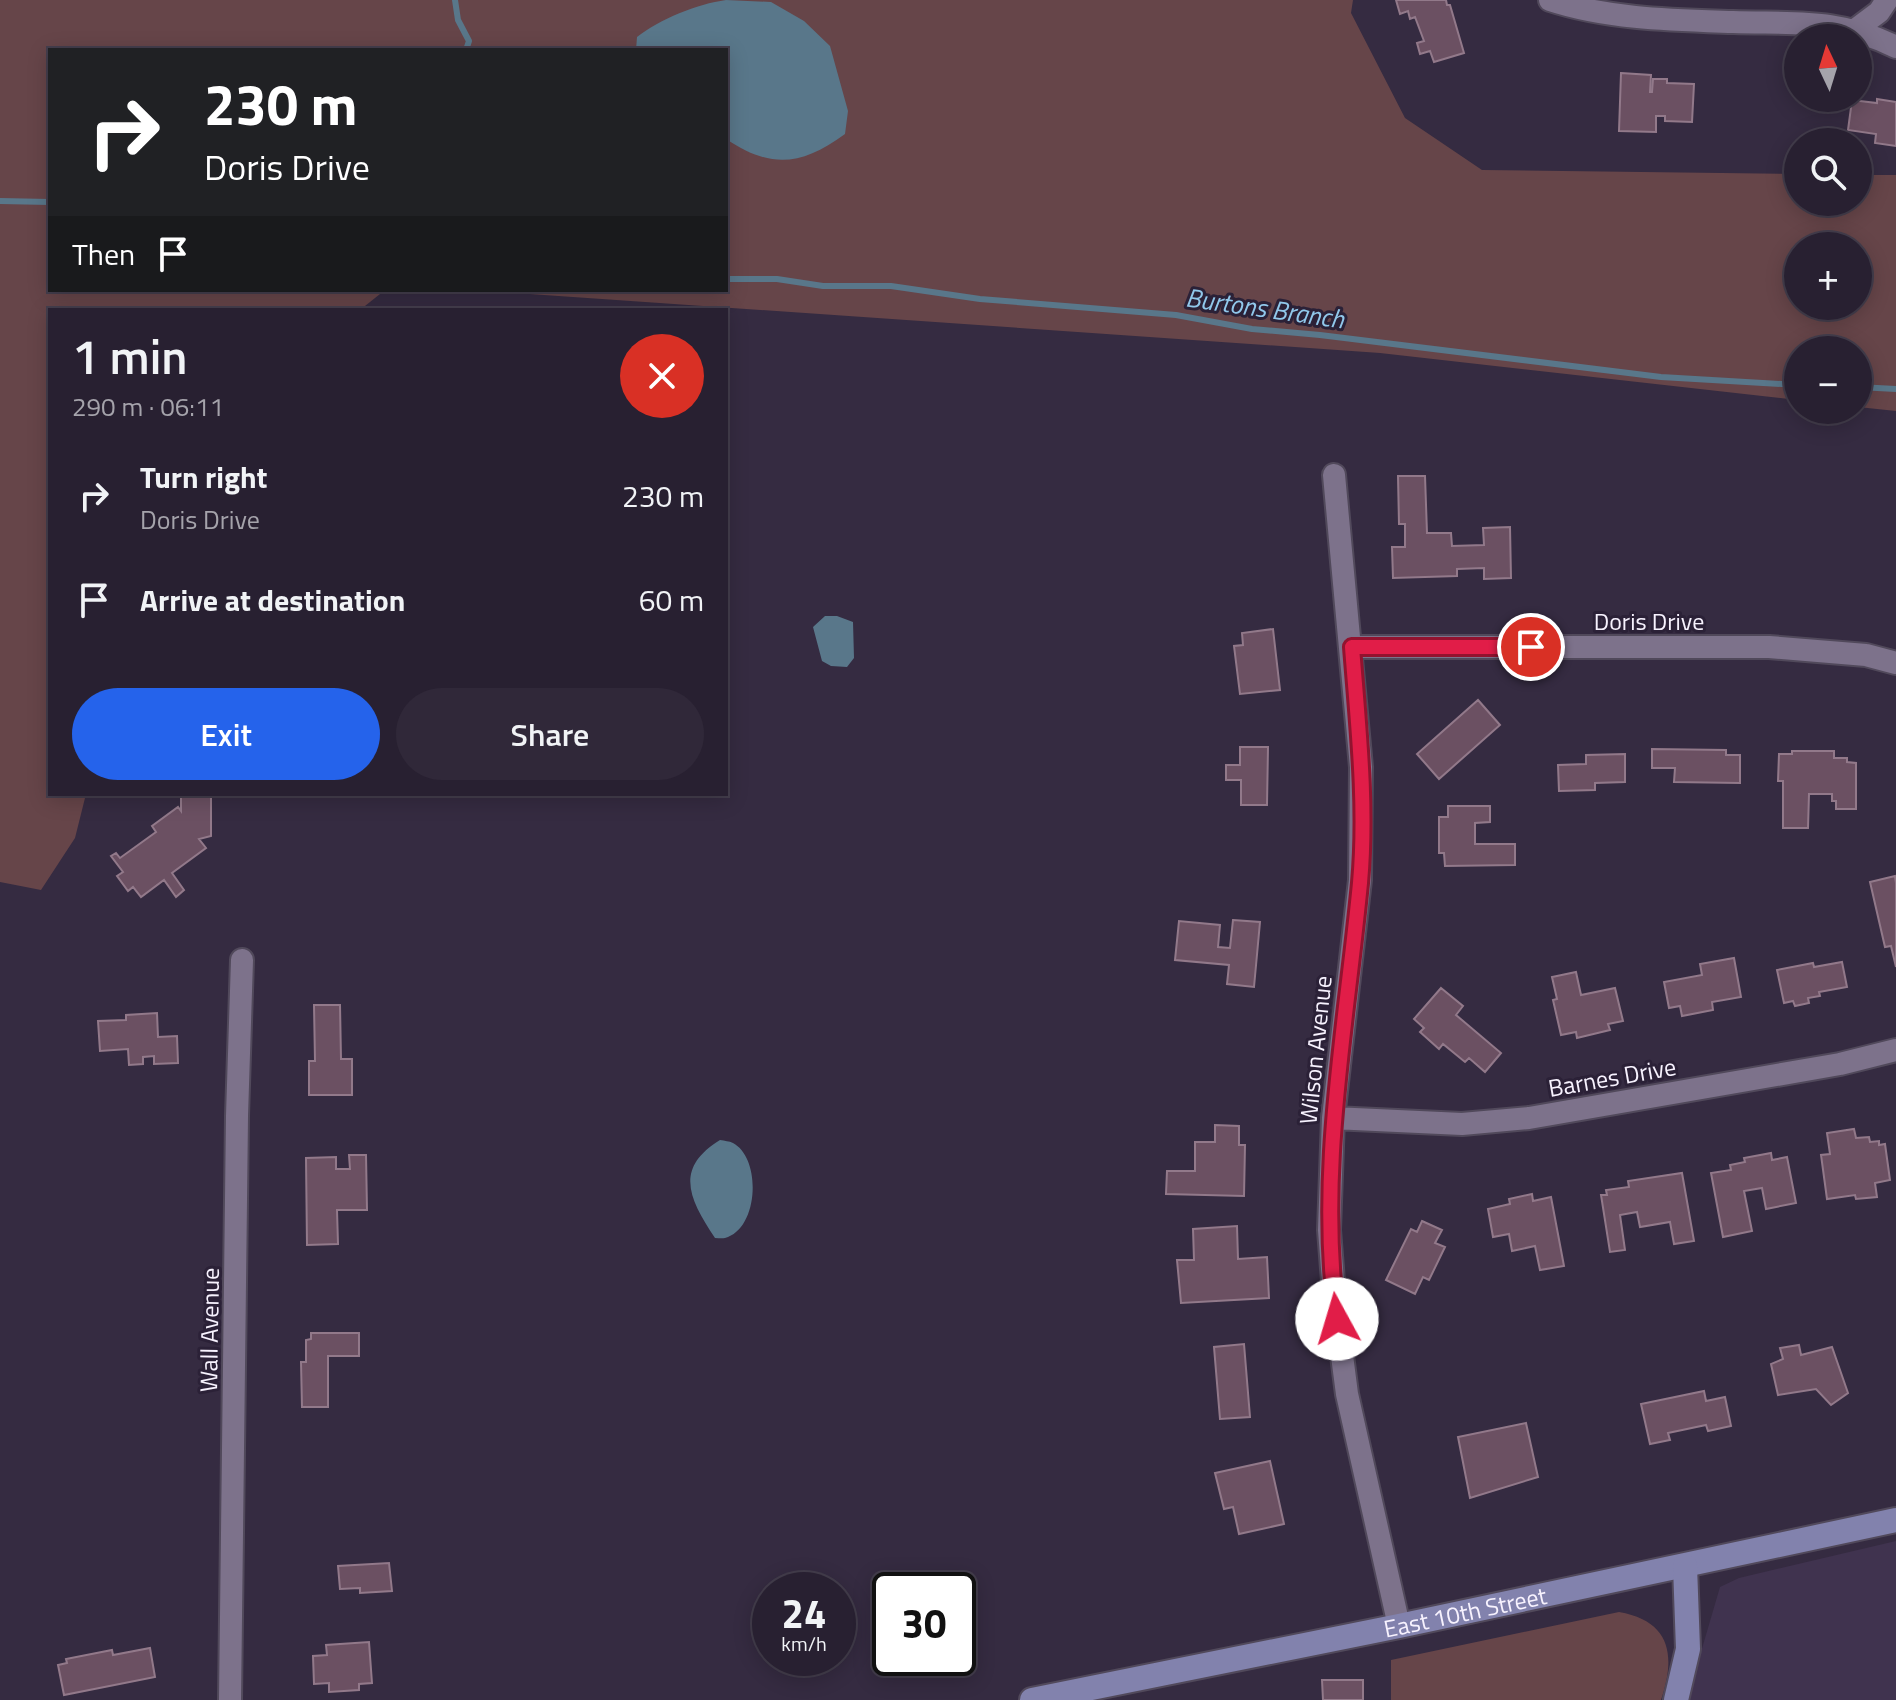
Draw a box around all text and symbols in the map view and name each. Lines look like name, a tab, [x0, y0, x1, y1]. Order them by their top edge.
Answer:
north arrow	[1784, 24, 1872, 112]
map controls	[1784, 24, 1872, 424]
text: 230 m	[204, 62, 357, 147]
icon: right	[72, 80, 176, 184]
button: search	[1784, 128, 1872, 216]
text: Doris Drive	[204, 139, 370, 194]
text: Then	[72, 231, 135, 277]
icon: arrive	[151, 232, 195, 276]
button: +	[1784, 232, 1872, 320]
water label: Burtons Branch	[1183, 278, 1348, 339]
text: 1 min	[72, 320, 187, 393]
button: close	[620, 334, 704, 418]
button: −	[1784, 336, 1872, 424]
text: 290 m · 06:11	[72, 387, 224, 426]
text: Turn right	[140, 454, 268, 500]
text: 230 m	[622, 473, 704, 519]
icon: right	[72, 474, 116, 518]
text: Doris Drive	[140, 500, 260, 539]
text: Arrive at destination	[140, 577, 405, 623]
text: 60 m	[639, 577, 704, 623]
icon: arrive	[72, 578, 116, 622]
street label: Doris Drive	[1594, 603, 1704, 639]
pin	[1497, 613, 1565, 681]
icon: arrive	[1509, 625, 1553, 669]
button: Exit	[72, 688, 380, 780]
button: Share	[396, 688, 704, 780]
street label: Wilson Avenue	[1289, 974, 1341, 1126]
street label: Barnes Drive	[1545, 1048, 1679, 1106]
street label: Wall Avenue	[190, 1268, 228, 1392]
position arrow	[1295, 1277, 1379, 1361]
speed limit sign: 30	[872, 1572, 976, 1676]
street label: East 10th Street	[1381, 1577, 1550, 1647]
text: 24	[782, 1583, 826, 1644]
text: km/h	[781, 1628, 827, 1659]

